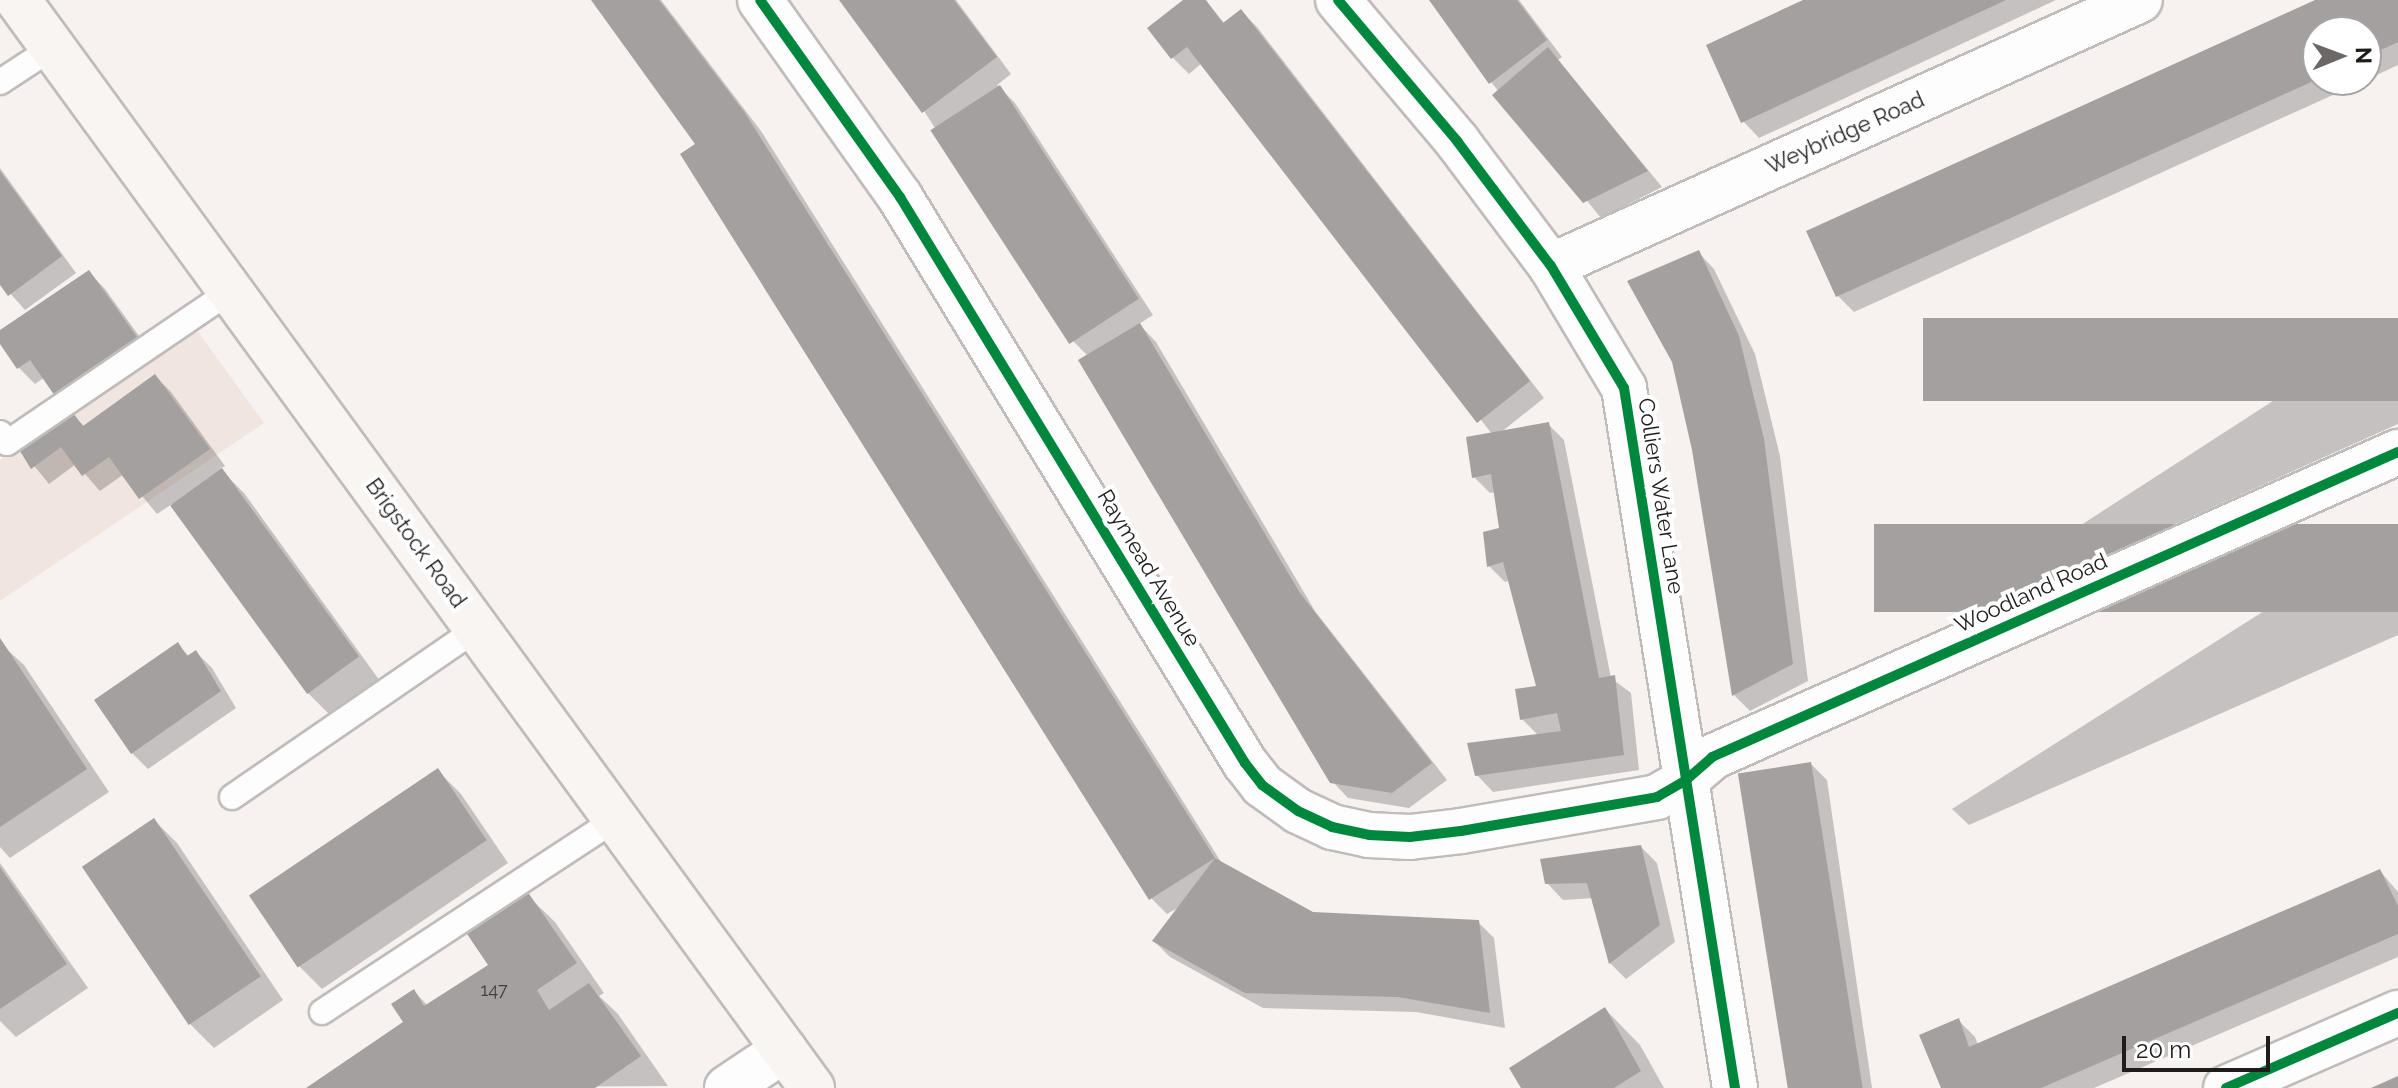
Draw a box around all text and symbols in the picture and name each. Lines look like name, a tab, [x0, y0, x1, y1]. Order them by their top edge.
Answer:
north arrow	[2302, 16, 2382, 96]
text: N	[2351, 47, 2377, 64]
street label: Weybridge Road	[1762, 86, 1928, 180]
street label: Colliers Water Lane	[1632, 395, 1690, 597]
street label: Brigstock Road	[360, 473, 472, 613]
street label: Raymead Avenue	[1091, 484, 1207, 652]
street label: Woodland Road	[1951, 548, 2111, 638]
house number: 147	[480, 979, 508, 1001]
scale bar	[2126, 1020, 2274, 1070]
text: 20 m	[2136, 1035, 2191, 1064]

